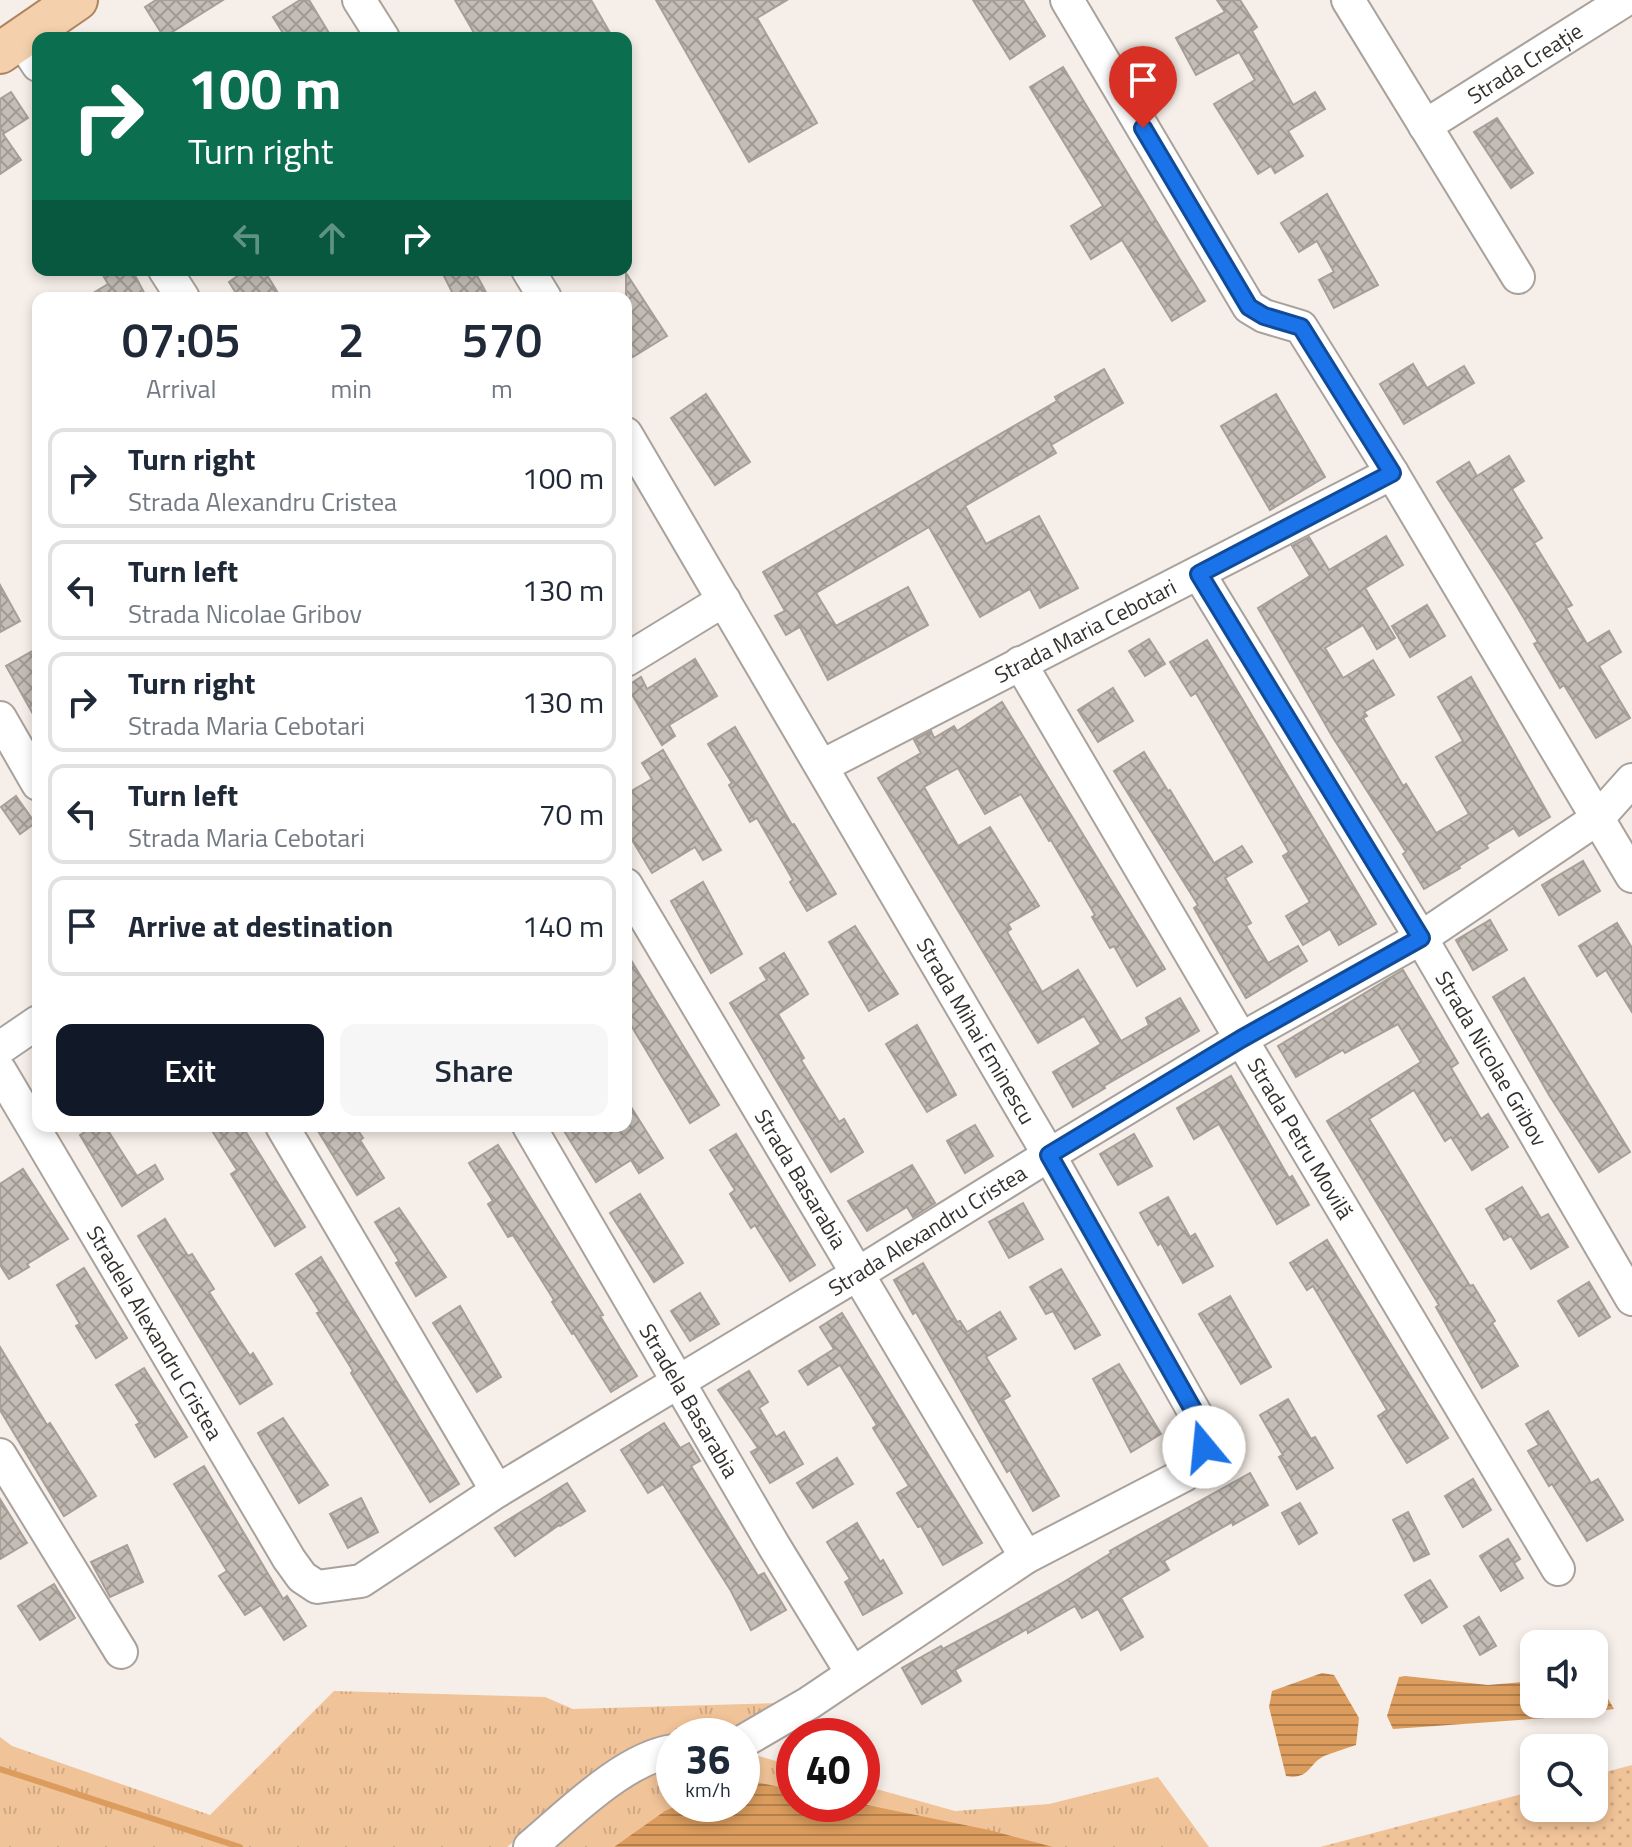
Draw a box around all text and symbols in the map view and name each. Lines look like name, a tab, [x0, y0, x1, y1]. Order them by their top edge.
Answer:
street label: Strada Creație	[1460, 14, 1589, 112]
text: 100 m	[188, 46, 341, 131]
pin	[1109, 46, 1177, 128]
icon: arrive	[1121, 58, 1165, 102]
icon: right	[56, 64, 160, 168]
text: Turn right	[188, 123, 333, 178]
icon: left	[226, 216, 270, 260]
icon: ahead	[310, 216, 354, 260]
icon: right	[394, 216, 438, 260]
text: 07:05	[122, 303, 241, 376]
text: 2	[338, 303, 365, 376]
text: 570	[462, 303, 542, 376]
text: Arrival	[146, 369, 216, 408]
text: min	[330, 369, 372, 408]
text: m	[491, 369, 513, 408]
text: Turn right	[128, 436, 256, 482]
text: 100 m	[522, 455, 604, 501]
icon: right	[60, 456, 104, 500]
text: Strada Alexandru Cristea	[128, 482, 397, 521]
text: Turn left	[128, 548, 238, 594]
text: 130 m	[522, 567, 604, 613]
icon: left	[60, 568, 104, 612]
street label: Strada Maria Cebotari	[988, 570, 1182, 692]
text: Strada Nicolae Gribov	[128, 594, 362, 633]
text: Turn right	[128, 660, 256, 706]
text: 130 m	[522, 679, 604, 725]
icon: right	[60, 680, 104, 724]
text: Strada Maria Cebotari	[128, 706, 365, 745]
text: Turn left	[128, 772, 238, 818]
text: 70 m	[539, 791, 604, 837]
icon: left	[60, 792, 104, 836]
text: Strada Maria Cebotari	[128, 818, 365, 857]
text: Arrive at destination	[128, 903, 393, 949]
text: 140 m	[522, 903, 604, 949]
icon: arrive	[60, 904, 104, 948]
street label: Strada Mihai Eminescu	[908, 931, 1044, 1131]
street label: Strada Nicolae Gribov	[1427, 964, 1556, 1153]
button: Exit	[56, 1024, 324, 1116]
button: Share	[340, 1024, 608, 1116]
street label: Strada Petru Movilă	[1239, 1051, 1362, 1226]
street label: Strada Basarabia	[746, 1102, 856, 1255]
street label: Strada Alexandru Cristea	[822, 1156, 1033, 1305]
street label: Stradela Alexandru Cristea	[78, 1219, 232, 1446]
street label: Stradela Basarabia	[631, 1317, 748, 1484]
position arrow	[1162, 1405, 1246, 1489]
map controls	[1520, 1630, 1608, 1822]
button: sound	[1520, 1630, 1608, 1718]
speed limit sign: 40	[776, 1718, 880, 1822]
text: 36	[686, 1729, 730, 1790]
button: search	[1520, 1734, 1608, 1822]
text: km/h	[685, 1774, 731, 1805]

